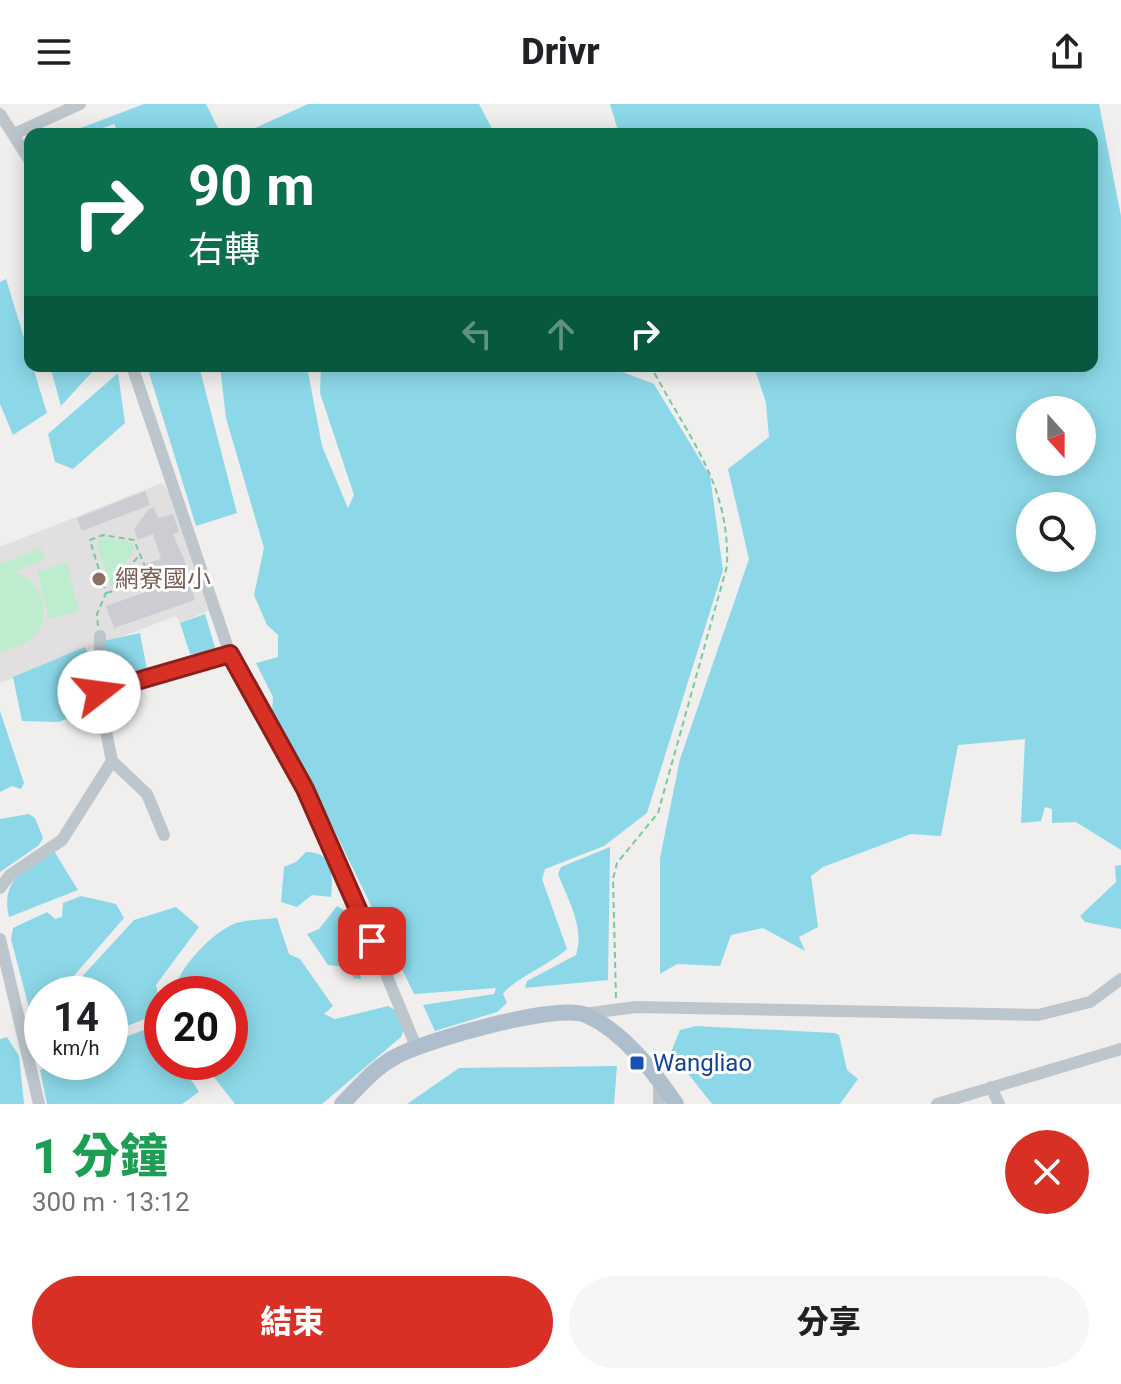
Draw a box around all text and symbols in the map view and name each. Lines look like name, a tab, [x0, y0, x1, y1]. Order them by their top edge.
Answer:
icon: menu	[32, 30, 76, 74]
icon: share	[1045, 30, 1089, 74]
text: Drivr	[521, 31, 600, 73]
text: 90 m	[188, 153, 315, 219]
icon: right	[56, 160, 160, 264]
text: 右轉	[188, 229, 260, 271]
icon: left	[455, 312, 499, 356]
icon: ahead	[539, 312, 583, 356]
icon: right	[623, 312, 667, 356]
north arrow	[1016, 396, 1096, 476]
map controls	[1016, 396, 1096, 572]
button: search	[1016, 492, 1096, 572]
place label: 網寮國小	[115, 565, 211, 593]
marker: 網寮國小	[90, 570, 108, 588]
position arrow	[57, 650, 141, 734]
pin	[338, 907, 406, 975]
icon: arrive	[350, 919, 394, 963]
speed limit sign: 20	[144, 976, 248, 1080]
text: 14	[53, 994, 99, 1041]
text: km/h	[53, 1036, 99, 1060]
place label: Wangliao	[653, 1049, 752, 1077]
marker: Wangliao	[628, 1054, 646, 1072]
text: 1 分鐘	[32, 1128, 168, 1185]
button: close	[1005, 1130, 1089, 1214]
text: 300 m · 13:12	[32, 1187, 190, 1217]
button: 結束	[32, 1276, 553, 1368]
button: 分享	[569, 1276, 1089, 1368]

